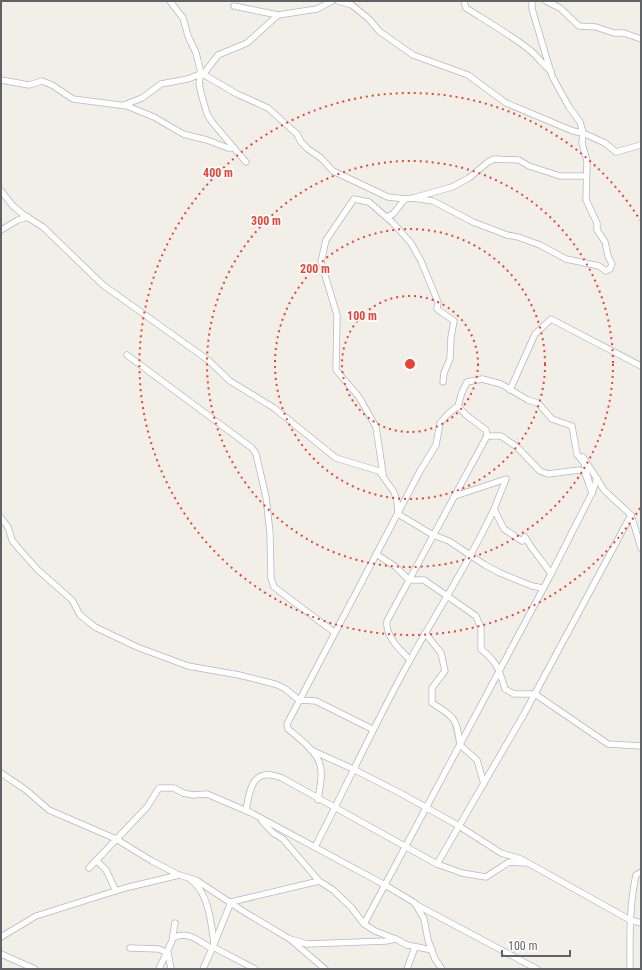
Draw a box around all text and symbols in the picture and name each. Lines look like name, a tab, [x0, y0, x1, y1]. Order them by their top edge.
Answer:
text: 400 m	[203, 166, 233, 180]
text: 300 m	[251, 214, 281, 228]
text: 200 m	[300, 262, 330, 276]
text: 100 m	[347, 309, 377, 323]
centre of rings	[403, 357, 417, 371]
scale bar	[502, 932, 570, 958]
text: 100 m	[508, 939, 538, 953]

